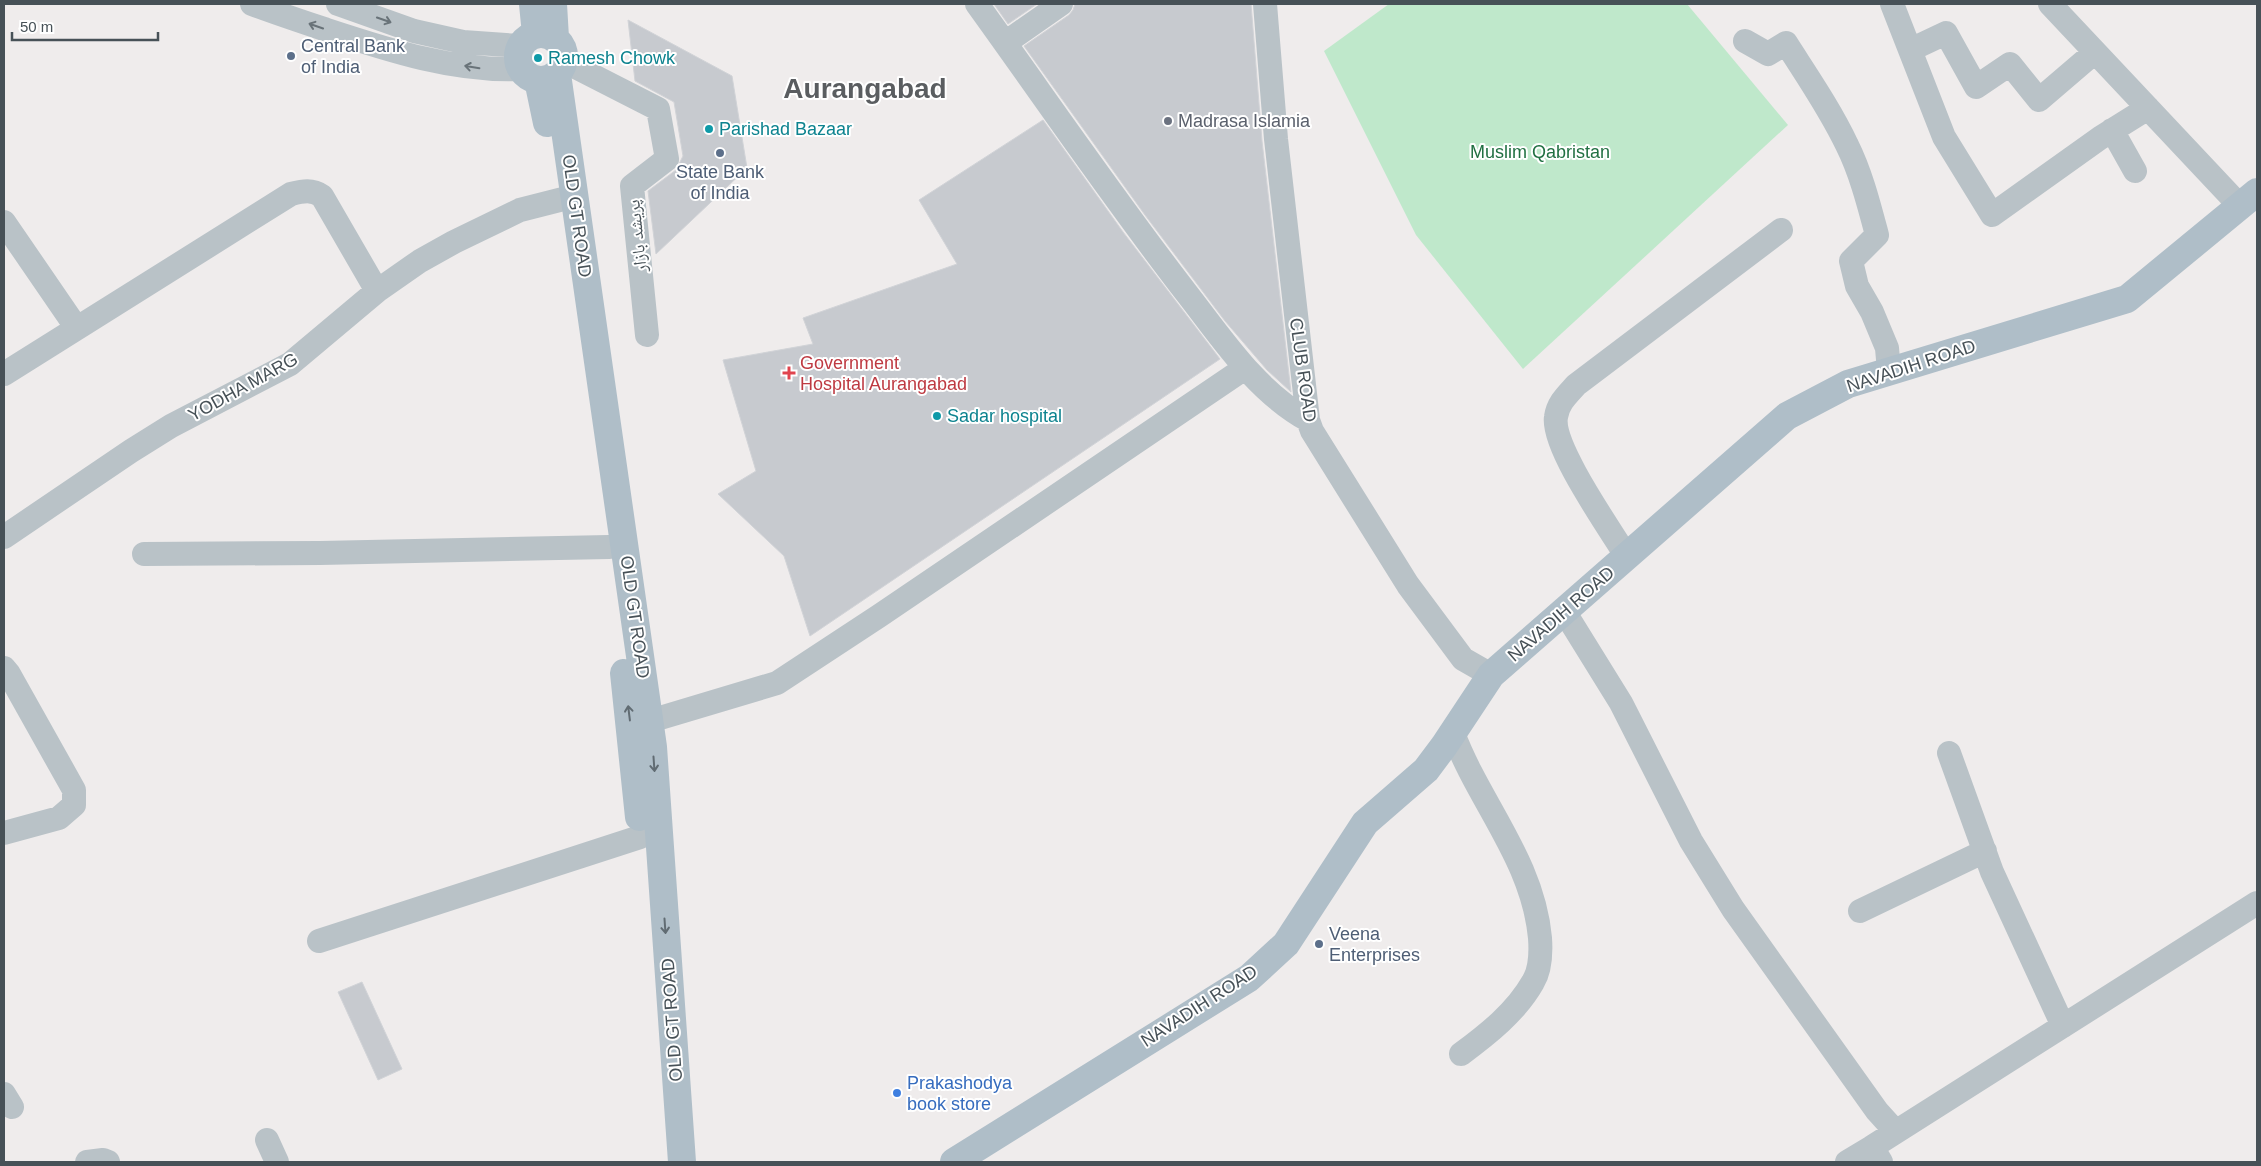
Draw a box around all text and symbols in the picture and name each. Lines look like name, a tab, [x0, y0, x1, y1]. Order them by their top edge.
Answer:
scale bar	[12, 10, 159, 42]
one-way arrow	[375, 16, 391, 26]
text: 50 m	[20, 18, 53, 35]
one-way arrow	[308, 21, 324, 30]
place label: Central Bank of India	[301, 36, 406, 77]
place label: Ramesh Chowk	[548, 48, 676, 68]
marker: Central Bank of India	[285, 50, 297, 62]
marker: Ramesh Chowk	[532, 52, 544, 64]
one-way arrow	[465, 62, 481, 72]
district label: Aurangabad	[783, 73, 947, 104]
place label: Madrasa Islamia	[1178, 111, 1311, 131]
marker: Madrasa Islamia	[1162, 115, 1174, 127]
place label: Parishad Bazaar	[719, 119, 852, 139]
marker: Parishad Bazaar	[703, 123, 715, 135]
park label: Muslim Qabristan	[1470, 142, 1610, 162]
marker: State Bank of India	[714, 147, 726, 159]
street label: OLD GT ROAD	[558, 153, 596, 279]
place label: State Bank of India	[676, 162, 765, 203]
street label: پریشد بازار	[623, 199, 652, 274]
street label: CLUB ROAD	[1286, 317, 1320, 423]
street label: NAVADIH ROAD	[1844, 336, 1978, 396]
street label: YODHA MARG	[185, 349, 301, 425]
place label: Government Hospital Aurangabad	[800, 353, 967, 394]
marker: Government Hospital Aurangabad	[782, 366, 796, 380]
place label: Sadar hospital	[947, 406, 1062, 426]
marker: Sadar hospital	[931, 410, 943, 422]
street label: OLD GT ROAD	[616, 554, 654, 680]
street label: NAVADIH ROAD	[1504, 562, 1618, 666]
one-way arrow	[624, 705, 634, 721]
one-way arrow	[649, 755, 659, 771]
one-way arrow	[661, 917, 670, 933]
place label: Veena Enterprises	[1329, 924, 1420, 965]
marker: Veena Enterprises	[1313, 938, 1325, 950]
street label: OLD GT ROAD	[658, 958, 686, 1082]
street label: NAVADIH ROAD	[1137, 961, 1261, 1051]
place label: Prakashodya book store	[907, 1073, 1013, 1114]
marker: Prakashodya book store	[891, 1087, 903, 1099]

